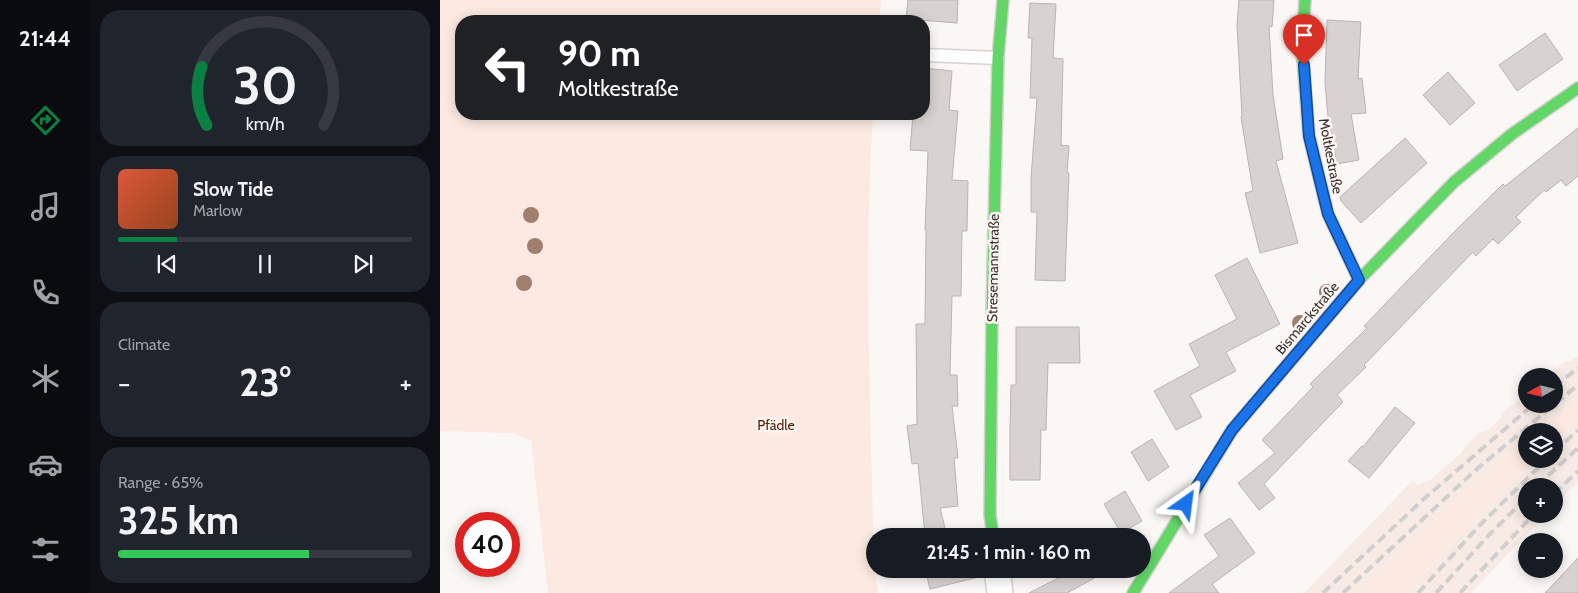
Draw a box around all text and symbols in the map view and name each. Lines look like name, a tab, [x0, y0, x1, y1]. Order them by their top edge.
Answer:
pin	[1283, 14, 1325, 65]
icon: arrive	[1290, 21, 1318, 49]
text: 21:44	[19, 25, 71, 52]
text: 90 m	[558, 32, 641, 75]
icon: left	[475, 35, 540, 100]
text: 30	[233, 54, 297, 117]
text: Moltkestraße	[558, 75, 679, 102]
icon: directions	[28, 103, 63, 138]
text: km/h	[245, 113, 285, 134]
street label: Moltkestraße	[1315, 117, 1347, 195]
text: Slow Tide	[193, 178, 273, 201]
icon: music	[28, 189, 63, 224]
text: Marlow	[193, 201, 243, 220]
street label: Stresemannstraße	[983, 214, 1003, 322]
icon: previous	[153, 250, 181, 278]
icon: pause	[251, 250, 279, 278]
icon: next	[349, 250, 377, 278]
icon: phone	[28, 275, 63, 310]
street label: Bismarckstraße	[1271, 278, 1343, 358]
text: Climate	[118, 335, 170, 354]
text: 23°	[239, 359, 291, 406]
icon: climate	[28, 361, 63, 396]
text: −	[118, 366, 130, 400]
text: +	[400, 366, 412, 400]
north arrow	[1518, 368, 1562, 412]
map controls	[1518, 368, 1563, 578]
park label: Pfädle	[757, 416, 795, 434]
button: layers	[1518, 423, 1563, 468]
icon: car	[28, 447, 63, 482]
text: Range · 65%	[118, 473, 204, 492]
position arrow	[1159, 477, 1211, 529]
button: +	[1518, 478, 1563, 523]
text: 325 km	[118, 497, 239, 544]
speed limit sign: 40	[455, 512, 520, 577]
icon: filters	[28, 532, 63, 567]
button: −	[1518, 533, 1563, 578]
text: 21:45 · 1 min · 160 m	[927, 541, 1090, 564]

